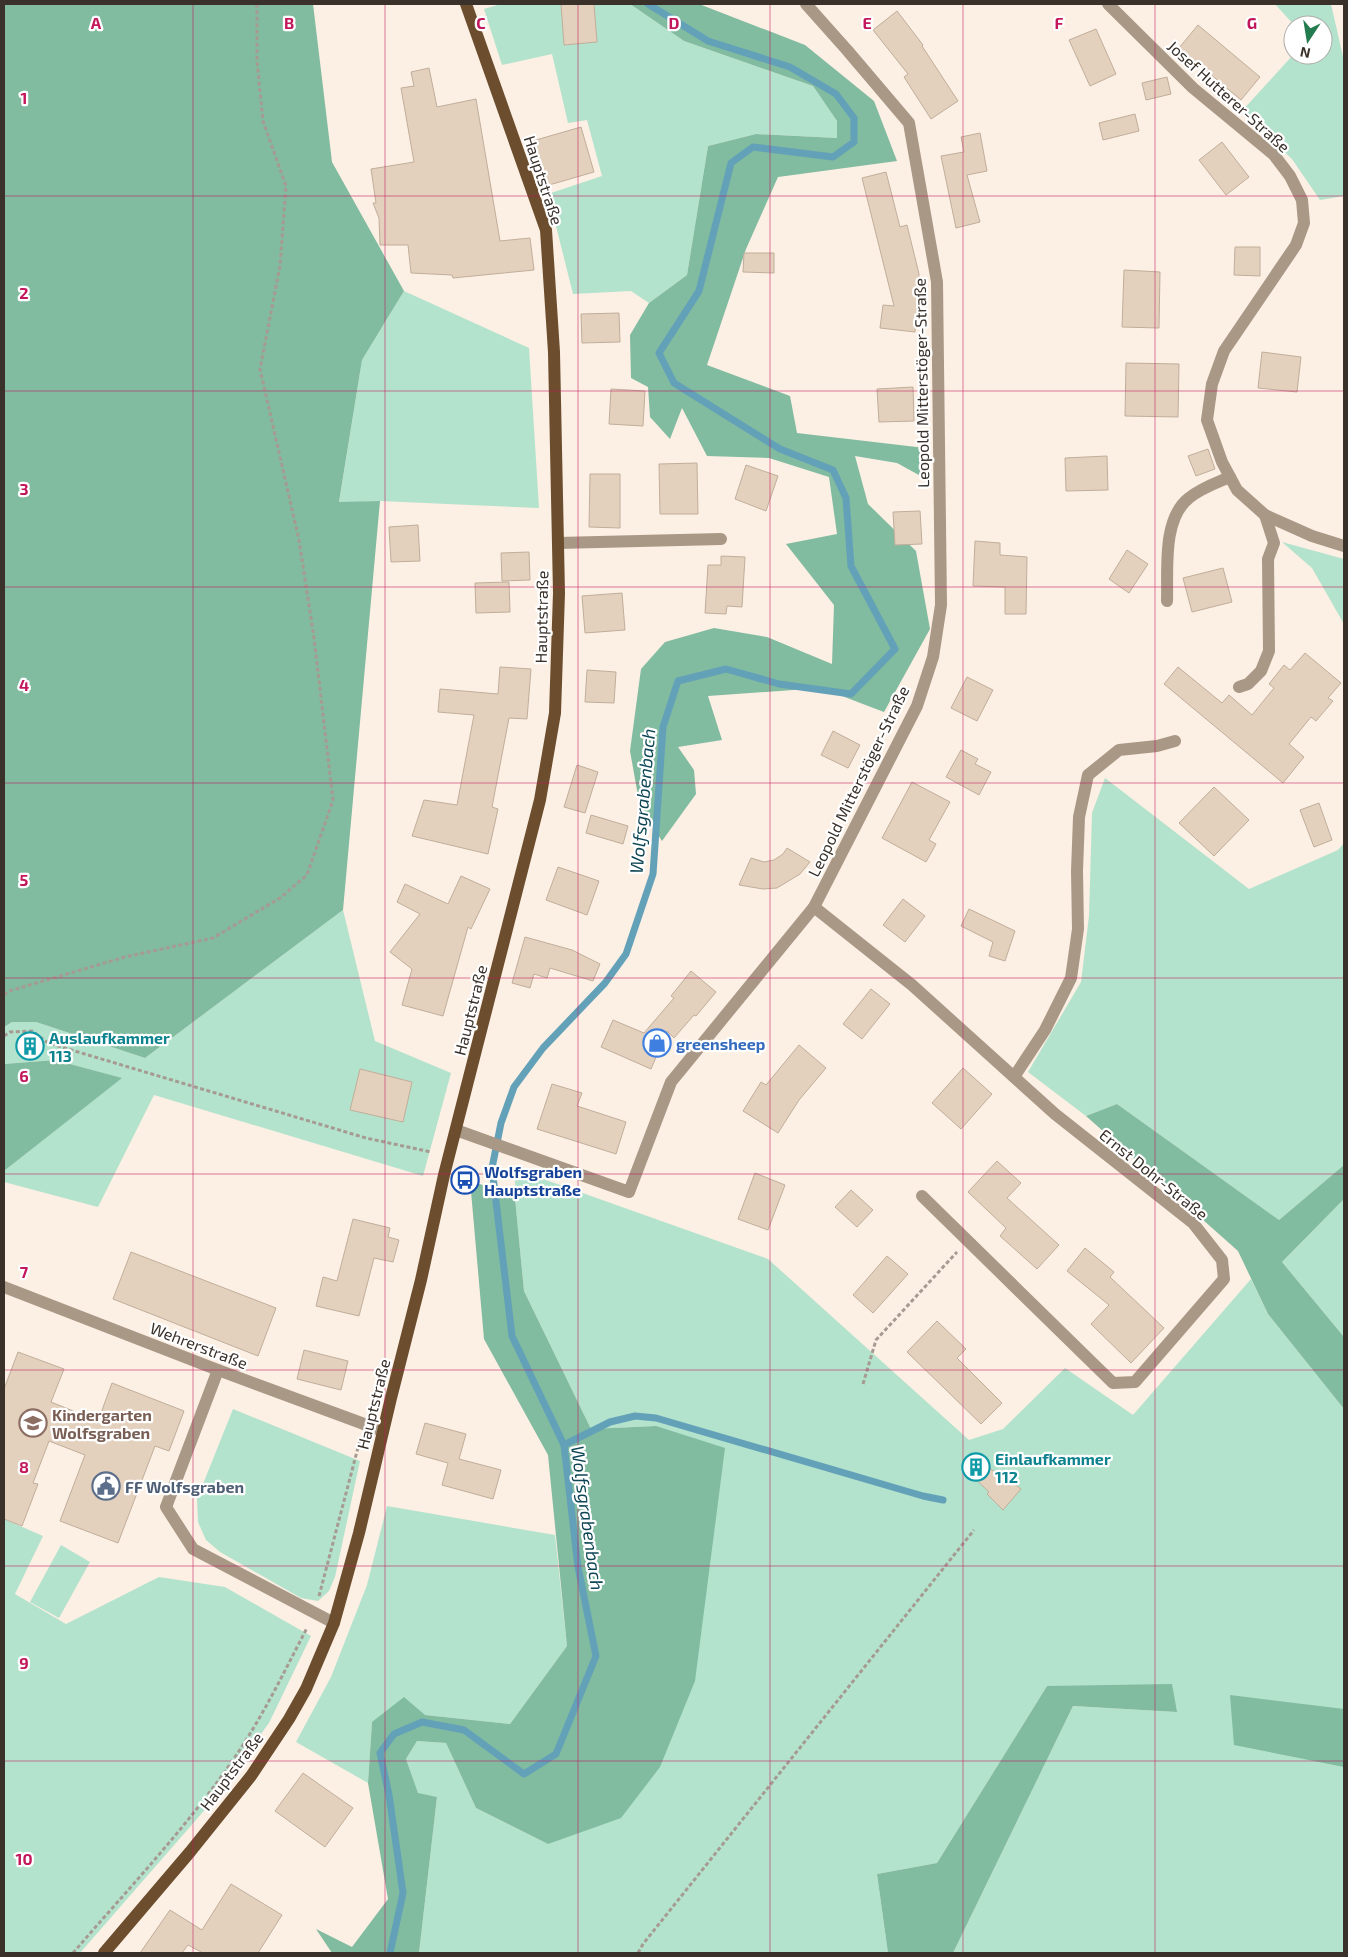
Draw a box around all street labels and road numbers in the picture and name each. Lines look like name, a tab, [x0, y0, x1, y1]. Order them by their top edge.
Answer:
street label: Josef Hutterer-Straße	[1164, 36, 1294, 156]
street label: Hauptstraße	[521, 133, 567, 227]
street label: Leopold Mitterstöger-Straße	[910, 278, 932, 488]
street label: Hauptstraße	[531, 570, 551, 664]
street label: Leopold Mitterstöger-Straße	[803, 682, 913, 880]
street label: Hauptstraße	[450, 963, 490, 1057]
street label: Ernst Dohr-Straße	[1096, 1125, 1212, 1223]
street label: Wehrerstraße	[148, 1318, 250, 1372]
street label: Hauptstraße	[353, 1357, 393, 1451]
street label: Hauptstraße	[195, 1728, 267, 1814]

